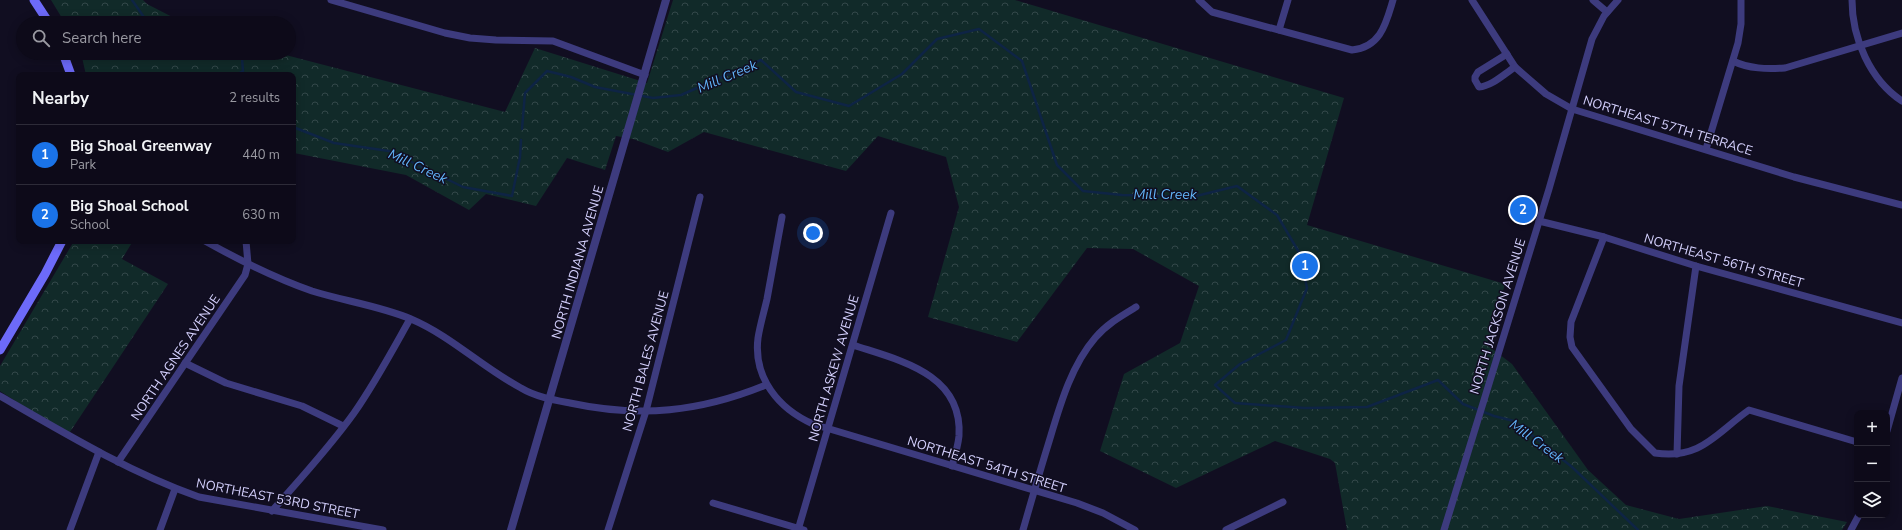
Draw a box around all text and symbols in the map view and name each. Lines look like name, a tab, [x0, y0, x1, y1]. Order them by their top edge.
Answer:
search box	[16, 16, 296, 60]
icon: search	[30, 27, 52, 49]
text: Search here	[62, 28, 142, 48]
water label: Mill Creek	[694, 55, 761, 98]
text: Nearby	[32, 87, 89, 110]
text: 2 results	[229, 89, 280, 107]
street label: NORTHEAST 57TH TERRACE	[1581, 92, 1755, 160]
text: Big Shoal Greenway	[70, 136, 212, 156]
water label: Mill Creek	[385, 144, 451, 189]
text: 1	[41, 146, 49, 164]
text: 440 m	[242, 146, 280, 164]
text: Park	[70, 156, 96, 174]
street label: NORTH INDIANA AVENUE	[547, 183, 609, 341]
water label: Mill Creek	[1133, 185, 1198, 204]
pin: 2	[1510, 195, 1536, 225]
text: Big Shoal School	[70, 196, 189, 216]
text: 2	[41, 206, 49, 224]
text: 630 m	[242, 206, 280, 224]
text: School	[70, 216, 110, 234]
your location	[803, 223, 823, 243]
street label: NORTHEAST 56TH STREET	[1642, 230, 1806, 292]
street label: NORTH JACKSON AVENUE	[1466, 236, 1530, 396]
pin: 1	[1292, 251, 1318, 281]
street label: NORTH BALES AVENUE	[618, 289, 673, 434]
street label: NORTH AGNES AVENUE	[127, 291, 225, 424]
street label: NORTH ASKEW AVENUE	[804, 293, 864, 444]
map controls	[1854, 410, 1890, 518]
button: +	[1854, 410, 1890, 446]
water label: Mill Creek	[1505, 415, 1569, 468]
street label: NORTHEAST 54TH STREET	[905, 432, 1069, 498]
button: −	[1854, 446, 1890, 482]
street label: NORTHEAST 53RD STREET	[195, 474, 361, 524]
button: layers	[1854, 482, 1890, 518]

